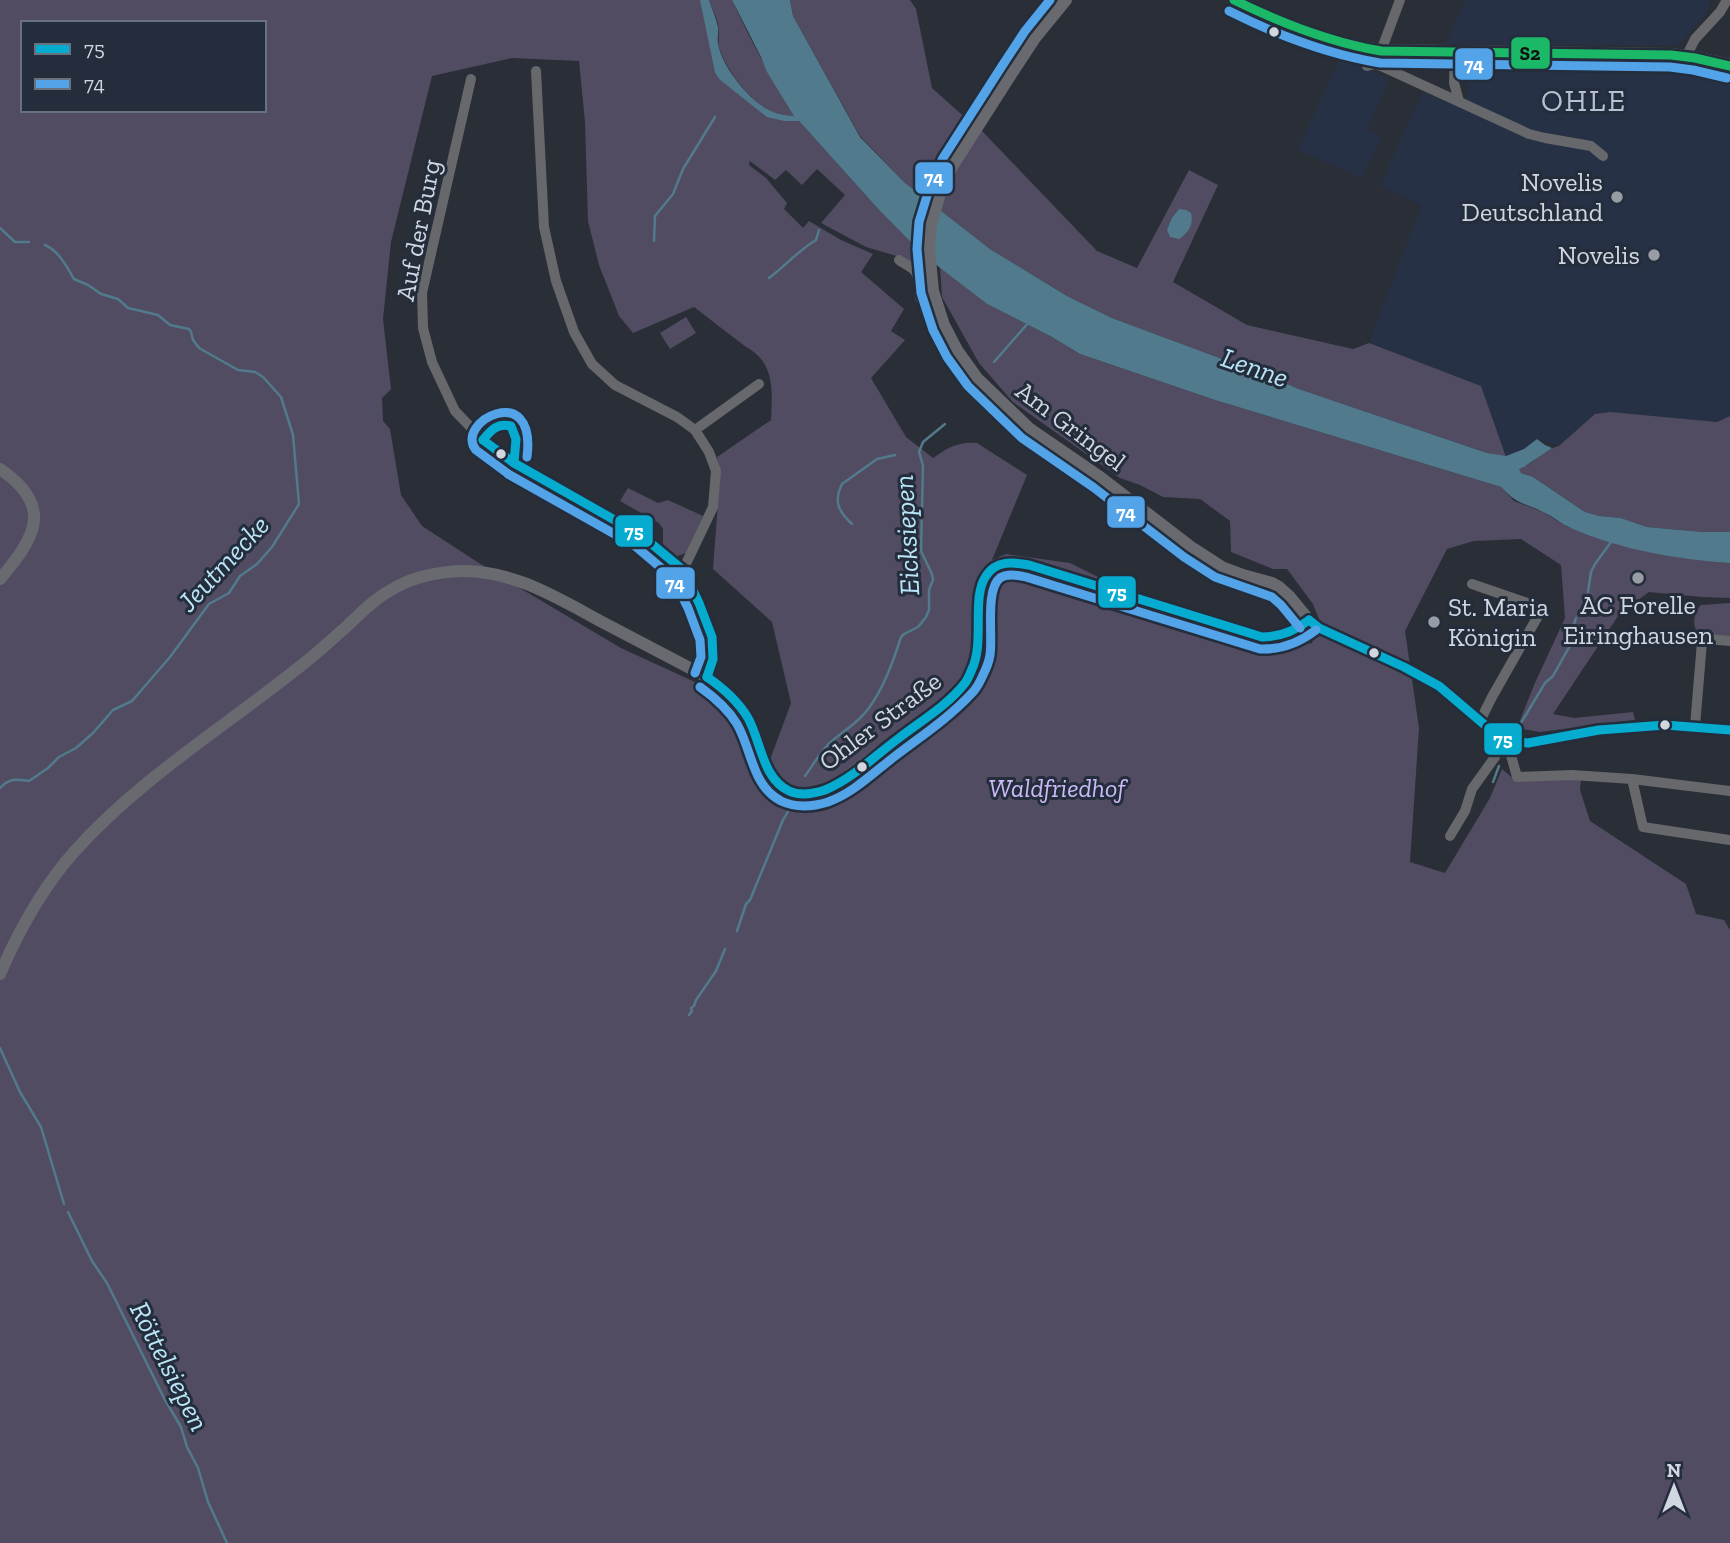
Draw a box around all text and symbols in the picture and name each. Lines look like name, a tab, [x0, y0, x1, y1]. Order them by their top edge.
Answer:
legend	[21, 21, 266, 112]
unlabelled marker	[1267, 25, 1281, 39]
text: 75	[84, 36, 105, 61]
line badge: S2	[1510, 36, 1551, 70]
text: S2	[1520, 42, 1540, 65]
line badge: 74	[1454, 47, 1494, 81]
text: 74	[1464, 53, 1484, 76]
text: 74	[84, 71, 105, 96]
district label: OHLE	[1541, 83, 1627, 119]
street label: Auf der Burg	[389, 156, 447, 304]
line badge: 74	[914, 161, 954, 195]
text: 74	[924, 166, 944, 189]
place label: Novelis Deutschland	[1462, 166, 1603, 228]
marker: Novelis Deutschland	[1609, 189, 1625, 205]
place label: Novelis	[1558, 239, 1640, 271]
marker: Novelis	[1646, 247, 1662, 263]
water label: Lenne	[1217, 341, 1293, 394]
street label: Am Gringel	[1010, 374, 1132, 478]
unlabelled marker	[494, 447, 508, 461]
water label: Eicksiepen	[887, 474, 926, 596]
line badge: 74	[1106, 495, 1146, 529]
text: 74	[1116, 501, 1136, 524]
water label: Jeutmecke	[170, 509, 276, 619]
line badge: 75	[614, 514, 654, 548]
text: 75	[624, 520, 644, 543]
line badge: 74	[655, 566, 696, 600]
marker: AC Forelle Eiringhausen	[1630, 570, 1646, 586]
text: 74	[665, 572, 685, 595]
line badge: 75	[1097, 575, 1137, 609]
text: 75	[1107, 581, 1127, 604]
place label: AC Forelle Eiringhausen	[1563, 589, 1713, 651]
place label: St. Maria Königin	[1448, 591, 1549, 653]
marker: St. Maria Königin	[1426, 614, 1442, 630]
unlabelled marker	[1367, 646, 1381, 660]
street label: Ohler Straße	[813, 665, 947, 777]
unlabelled marker	[1658, 718, 1672, 732]
line badge: 75	[1483, 722, 1523, 756]
text: 75	[1493, 728, 1513, 751]
unlabelled marker	[855, 760, 869, 774]
park label: Waldfriedhof	[989, 772, 1128, 804]
water label: Röttelsiepen	[123, 1296, 216, 1436]
north arrow	[1639, 1452, 1709, 1522]
text: N	[1667, 1459, 1681, 1482]

